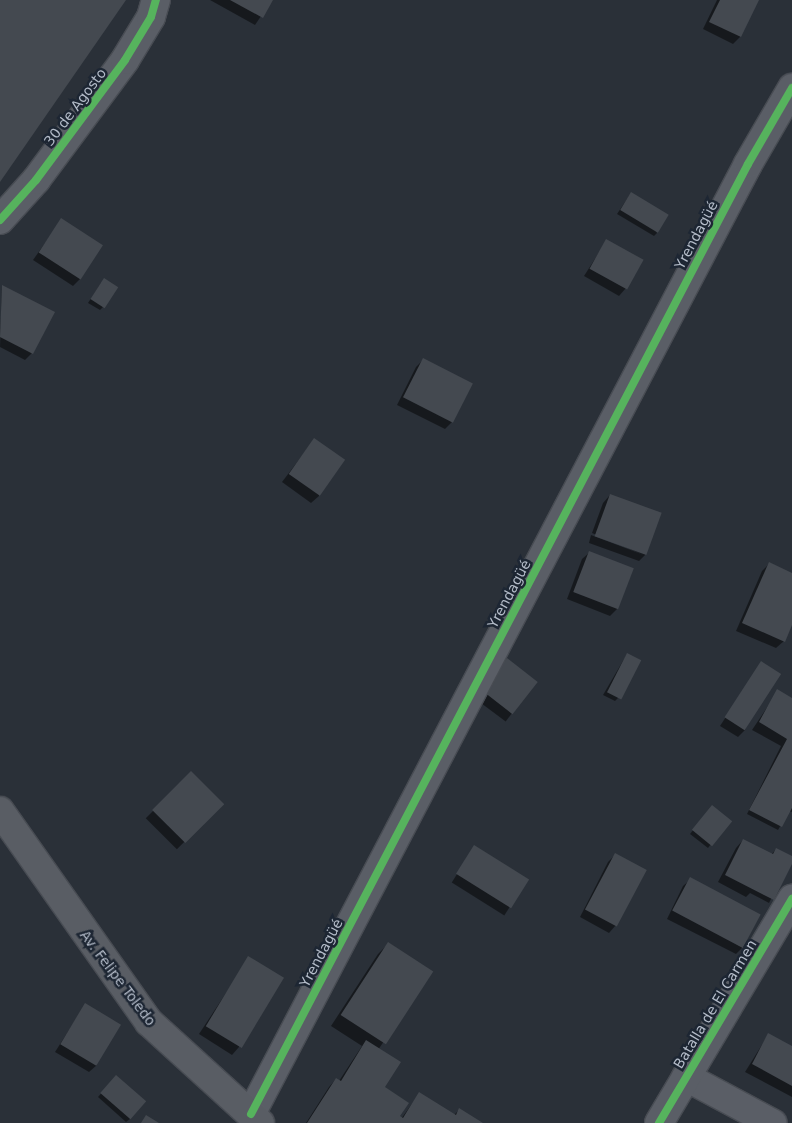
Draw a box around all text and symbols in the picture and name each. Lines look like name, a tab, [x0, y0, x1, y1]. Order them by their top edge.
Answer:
street label: 30 de Agosto	[40, 65, 110, 149]
street label: Yrendagüé	[671, 198, 721, 272]
street label: Yrendagüé	[484, 557, 534, 631]
street label: Yrendagüé	[296, 916, 346, 990]
street label: Av. Felipe Toledo	[77, 927, 159, 1029]
street label: Batalla de El Carmen	[670, 937, 760, 1071]

